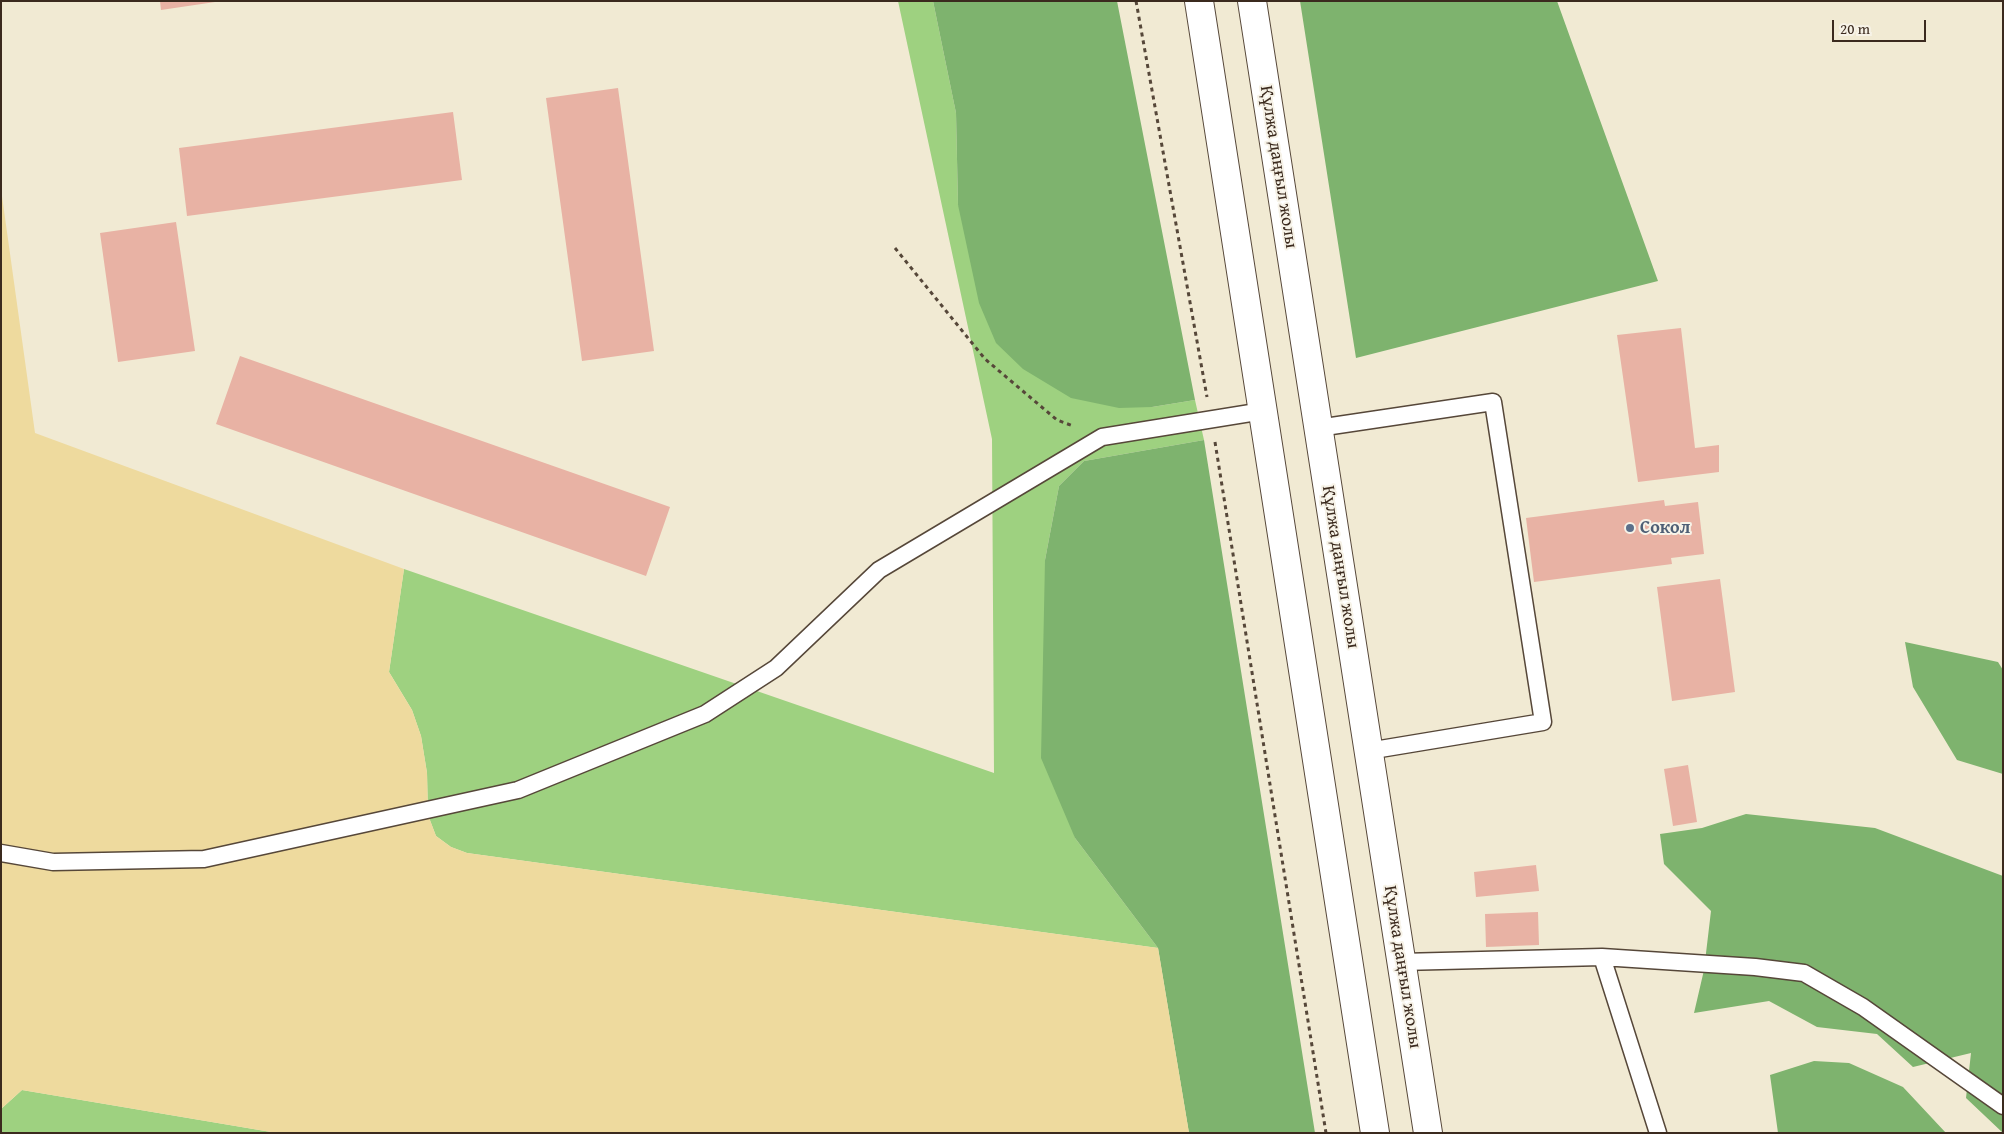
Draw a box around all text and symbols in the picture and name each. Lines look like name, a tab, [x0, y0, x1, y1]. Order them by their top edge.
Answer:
scale bar	[1834, 10, 1928, 42]
text: 20 m	[1840, 18, 1870, 39]
street label: Құлжа даңғыл жолы	[1254, 84, 1302, 250]
street label: Құлжа даңғыл жолы	[1316, 484, 1364, 650]
place label: Сокол	[1640, 517, 1690, 539]
marker: Сокол	[1624, 522, 1636, 534]
street label: Құлжа даңғыл жолы	[1378, 884, 1426, 1050]

